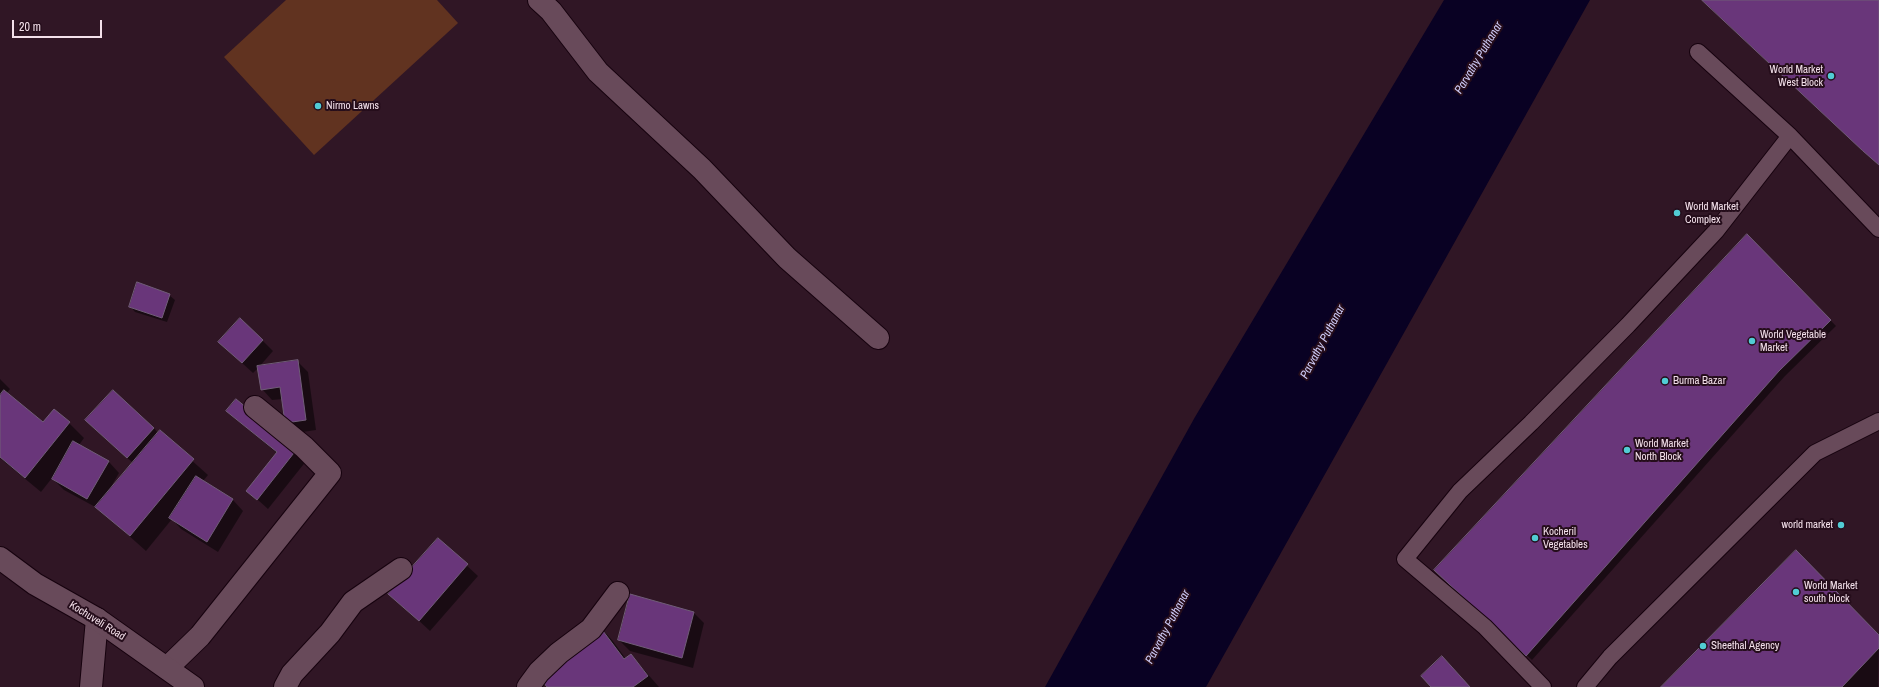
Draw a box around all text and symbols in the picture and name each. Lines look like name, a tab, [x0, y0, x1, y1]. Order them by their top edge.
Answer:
scale bar	[14, 12, 104, 38]
text: 20 m	[19, 19, 41, 35]
water label: Parvathy Puthanar	[1452, 19, 1506, 97]
place label: World Market West Block	[1770, 63, 1823, 89]
marker: World Market West Block	[1826, 71, 1836, 81]
place label: Nirmo Lawns	[326, 99, 379, 113]
marker: Nirmo Lawns	[313, 101, 323, 111]
place label: World Market Complex	[1685, 200, 1738, 226]
marker: World Market Complex	[1672, 208, 1682, 218]
water label: Parvathy Puthanar	[1298, 303, 1348, 381]
place label: World Vegetable Market	[1760, 328, 1826, 354]
marker: World Vegetable Market	[1747, 336, 1757, 346]
place label: Burma Bazar	[1673, 374, 1726, 388]
marker: Burma Bazar	[1660, 376, 1670, 386]
place label: World Market North Block	[1635, 437, 1688, 463]
marker: World Market North Block	[1622, 445, 1632, 455]
place label: world market	[1781, 518, 1833, 532]
marker: world market	[1836, 520, 1846, 530]
place label: Kocheril Vegetables	[1543, 525, 1588, 551]
marker: Kocheril Vegetables	[1530, 533, 1540, 543]
place label: World Market south block	[1804, 579, 1857, 605]
marker: World Market south block	[1791, 587, 1801, 597]
water label: Parvathy Puthanar	[1143, 588, 1193, 666]
street label: Kochuveli Road	[67, 599, 127, 643]
place label: Sheethal Agency	[1711, 639, 1779, 653]
marker: Sheethal Agency	[1698, 641, 1708, 651]

